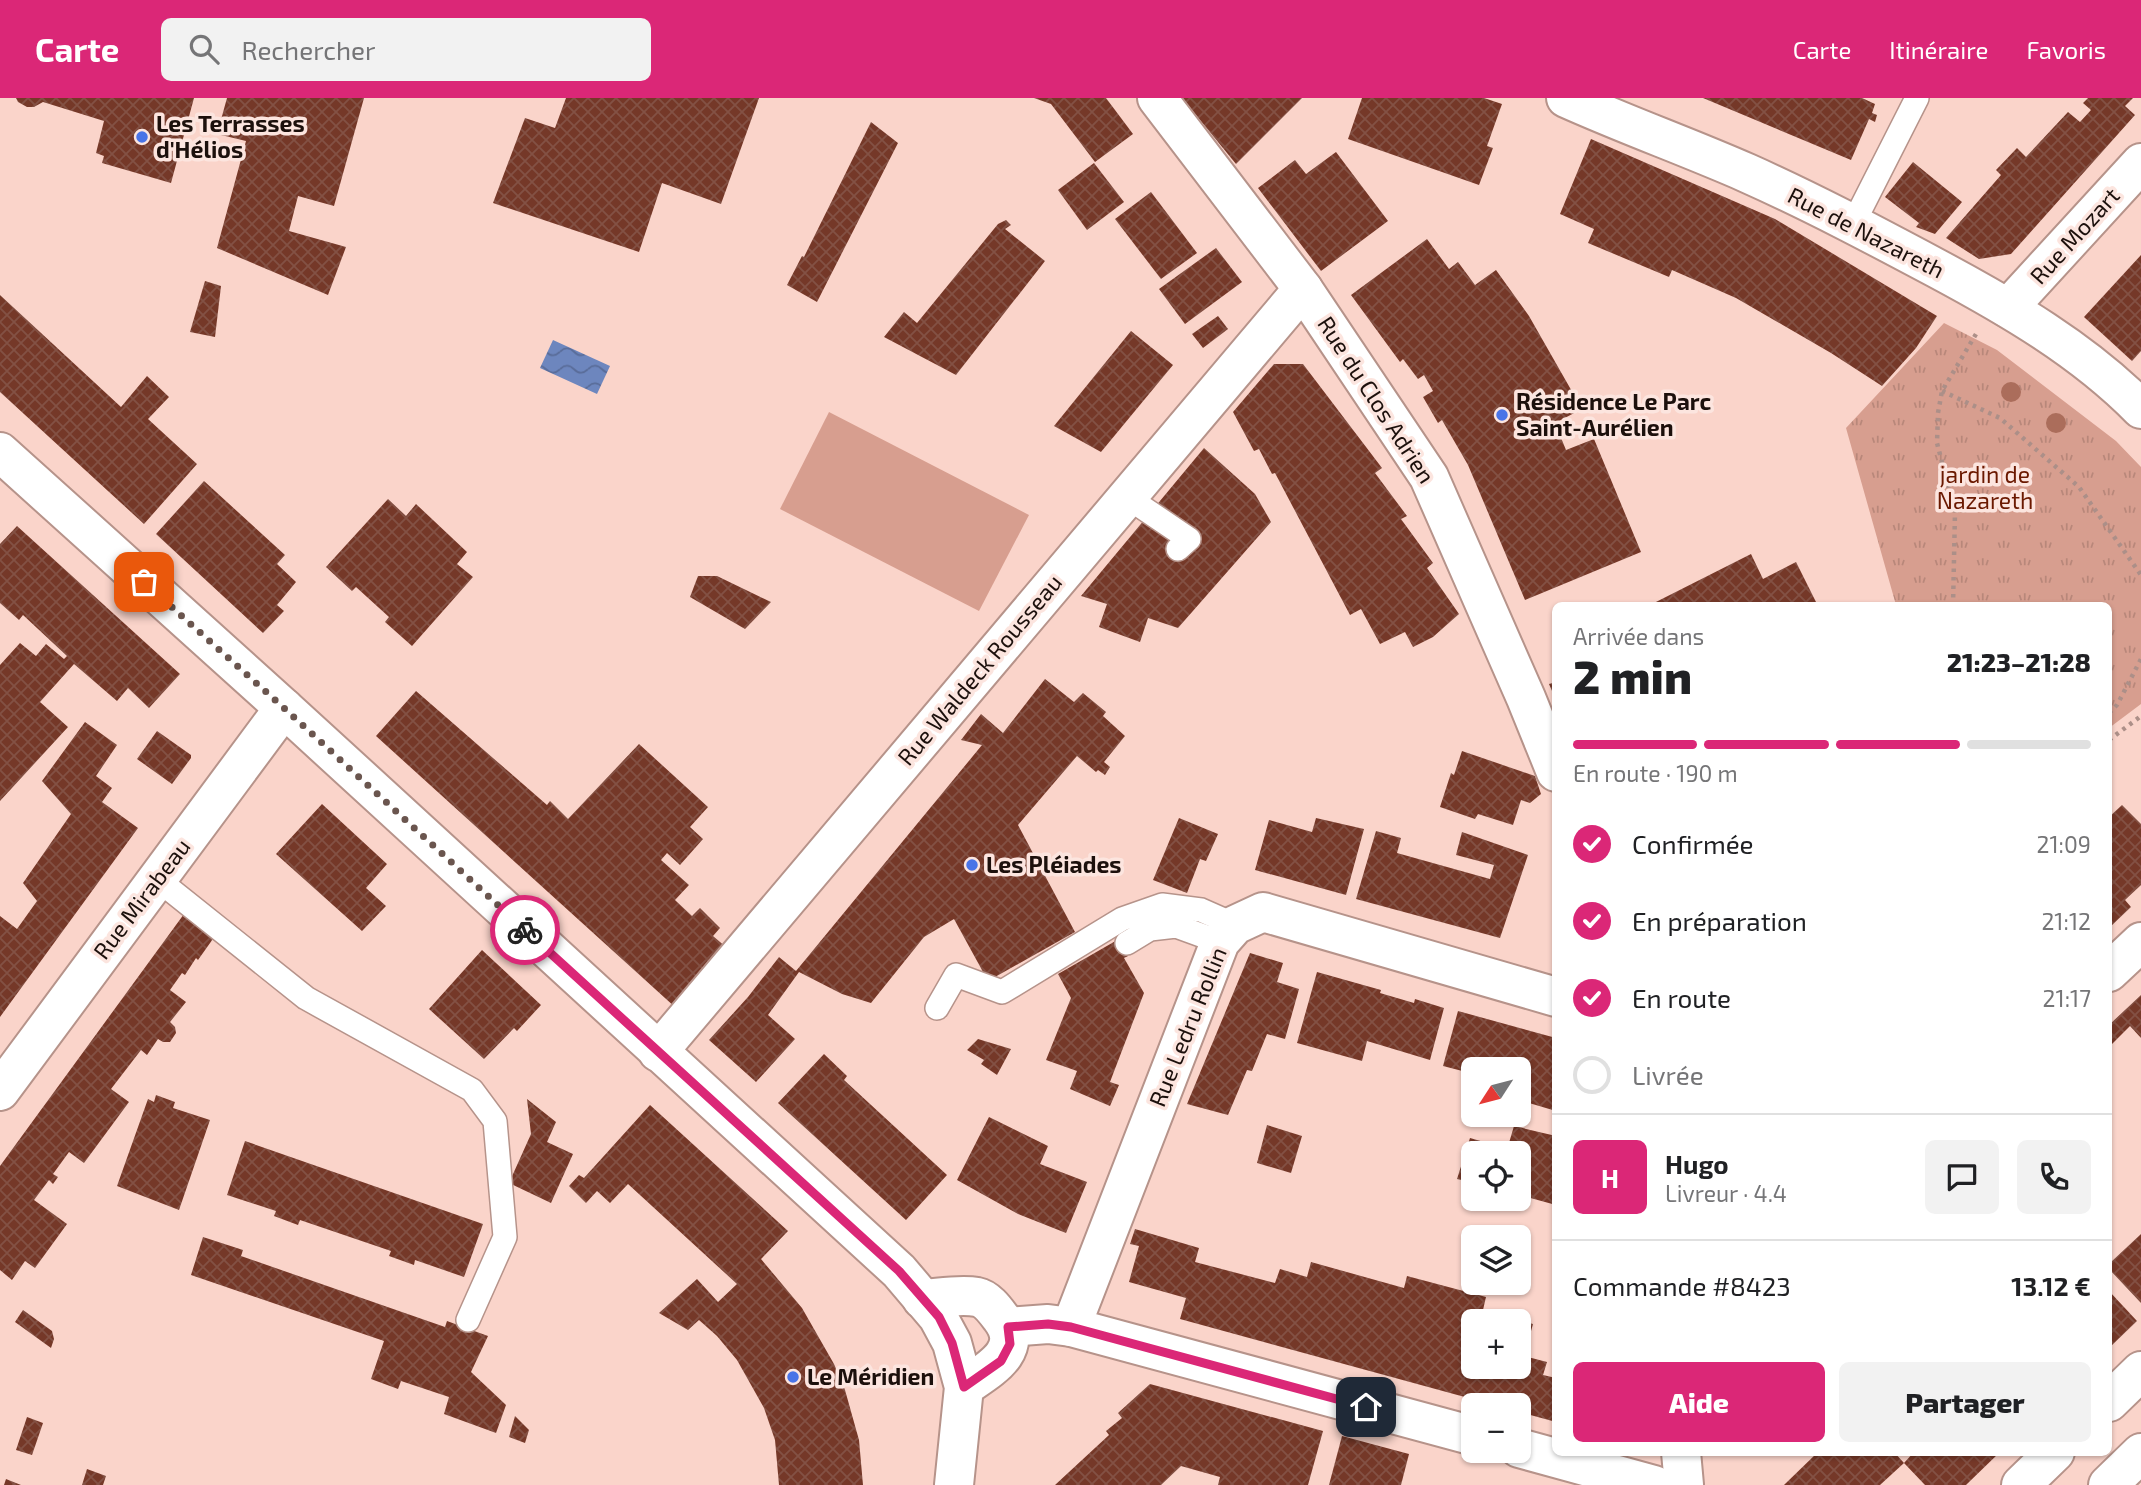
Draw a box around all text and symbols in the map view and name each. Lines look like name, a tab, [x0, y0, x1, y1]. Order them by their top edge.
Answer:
search box	[161, 18, 651, 81]
text: Carte	[35, 29, 119, 69]
icon: search	[185, 30, 223, 68]
text: Rechercher	[241, 34, 375, 65]
text: Carte	[1793, 35, 1851, 64]
text: Itinéraire	[1889, 35, 1988, 64]
text: Favoris	[2026, 35, 2106, 64]
place label: Les Terrasses d'Hélios	[156, 109, 305, 163]
marker: Les Terrasses d'Hélios	[134, 129, 150, 145]
street label: Rue de Nazareth	[1783, 181, 1949, 284]
street label: Rue Mozart	[2024, 181, 2125, 289]
street label: Rue du Clos Adrien	[1312, 311, 1441, 488]
place label: Résidence Le Parc Saint-Aurélien	[1516, 387, 1711, 441]
marker: Résidence Le Parc Saint-Aurélien	[1494, 407, 1510, 423]
park label: jardin de Nazareth	[1937, 460, 2033, 514]
pin	[114, 552, 174, 612]
icon: bag	[125, 563, 163, 601]
street label: Rue Waldeck Rousseau	[891, 568, 1067, 771]
text: Arrivée dans	[1573, 622, 1704, 650]
text: 21:23–21:28	[1947, 646, 2091, 677]
text: 2 min	[1573, 648, 1692, 703]
text: En route · 190 m	[1573, 759, 1738, 787]
icon: check	[1573, 825, 1611, 863]
text: Confirmée	[1632, 828, 1754, 859]
text: 21:09	[2036, 830, 2091, 858]
street label: Rue Mirabeau	[87, 833, 196, 964]
place label: Les Pléiades	[986, 850, 1122, 878]
marker: Les Pléiades	[964, 857, 980, 873]
courier	[490, 895, 560, 965]
icon: check	[1573, 902, 1611, 940]
text: En préparation	[1632, 905, 1807, 936]
text: 21:12	[2041, 907, 2091, 935]
icon: bike	[506, 911, 544, 949]
street label: Rue Ledru Rollin	[1142, 943, 1232, 1110]
icon: check	[1573, 979, 1611, 1017]
text: En route	[1632, 982, 1731, 1013]
text: 21:17	[2043, 984, 2091, 1012]
north arrow	[1461, 1057, 1531, 1127]
map controls	[1461, 1057, 1531, 1463]
text: Livrée	[1632, 1059, 1704, 1090]
button: chat	[1925, 1140, 1999, 1214]
button: phone	[2017, 1140, 2091, 1214]
button: locate	[1461, 1141, 1531, 1211]
text: Hugo	[1665, 1148, 1729, 1179]
text: H	[1601, 1162, 1619, 1193]
text: Livreur · 4.4	[1665, 1179, 1787, 1207]
button: layers	[1461, 1225, 1531, 1295]
text: Commande #8423	[1573, 1270, 1791, 1301]
text: 13.12 €	[2011, 1270, 2091, 1301]
button: +	[1461, 1309, 1531, 1379]
place label: Le Méridien	[807, 1362, 934, 1390]
button: Aide	[1573, 1362, 1825, 1442]
button: Partager	[1839, 1362, 2091, 1442]
marker: Le Méridien	[785, 1369, 801, 1385]
pin	[1336, 1377, 1396, 1437]
icon: home	[1347, 1388, 1385, 1426]
button: −	[1461, 1393, 1531, 1463]

